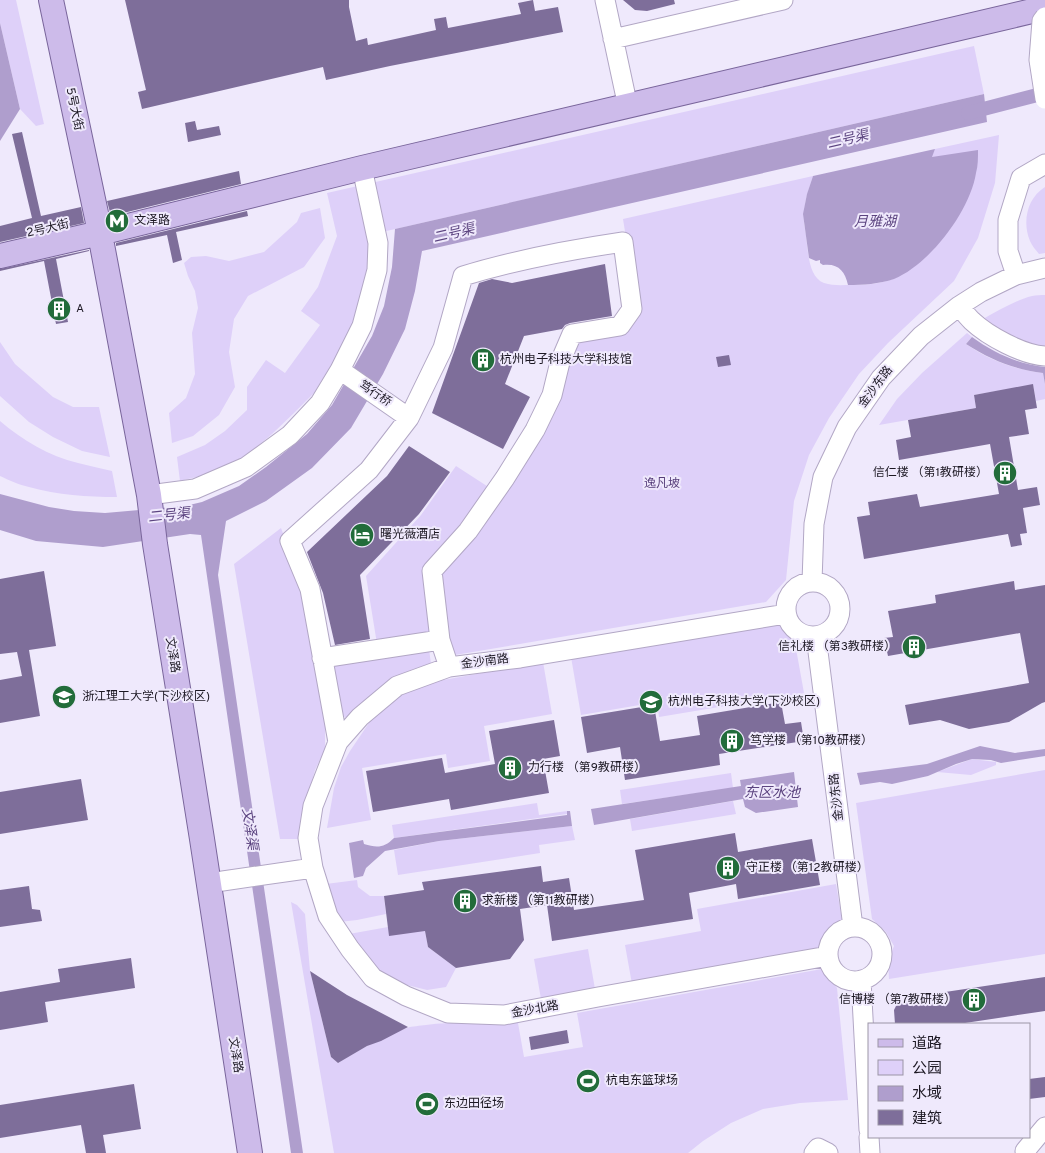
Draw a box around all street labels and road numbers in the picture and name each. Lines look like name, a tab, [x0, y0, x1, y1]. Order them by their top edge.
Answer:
street label: 5号大街	[62, 86, 86, 132]
street label: 2号大街	[25, 216, 71, 242]
street label: 金沙东路	[855, 363, 897, 411]
street label: 笃行桥	[356, 377, 394, 411]
street label: 文泽路	[161, 636, 183, 674]
street label: 金沙南路	[460, 651, 510, 673]
street label: 金沙东路	[827, 772, 847, 822]
street label: 金沙北路	[510, 998, 560, 1022]
street label: 文泽路	[224, 1036, 246, 1074]

